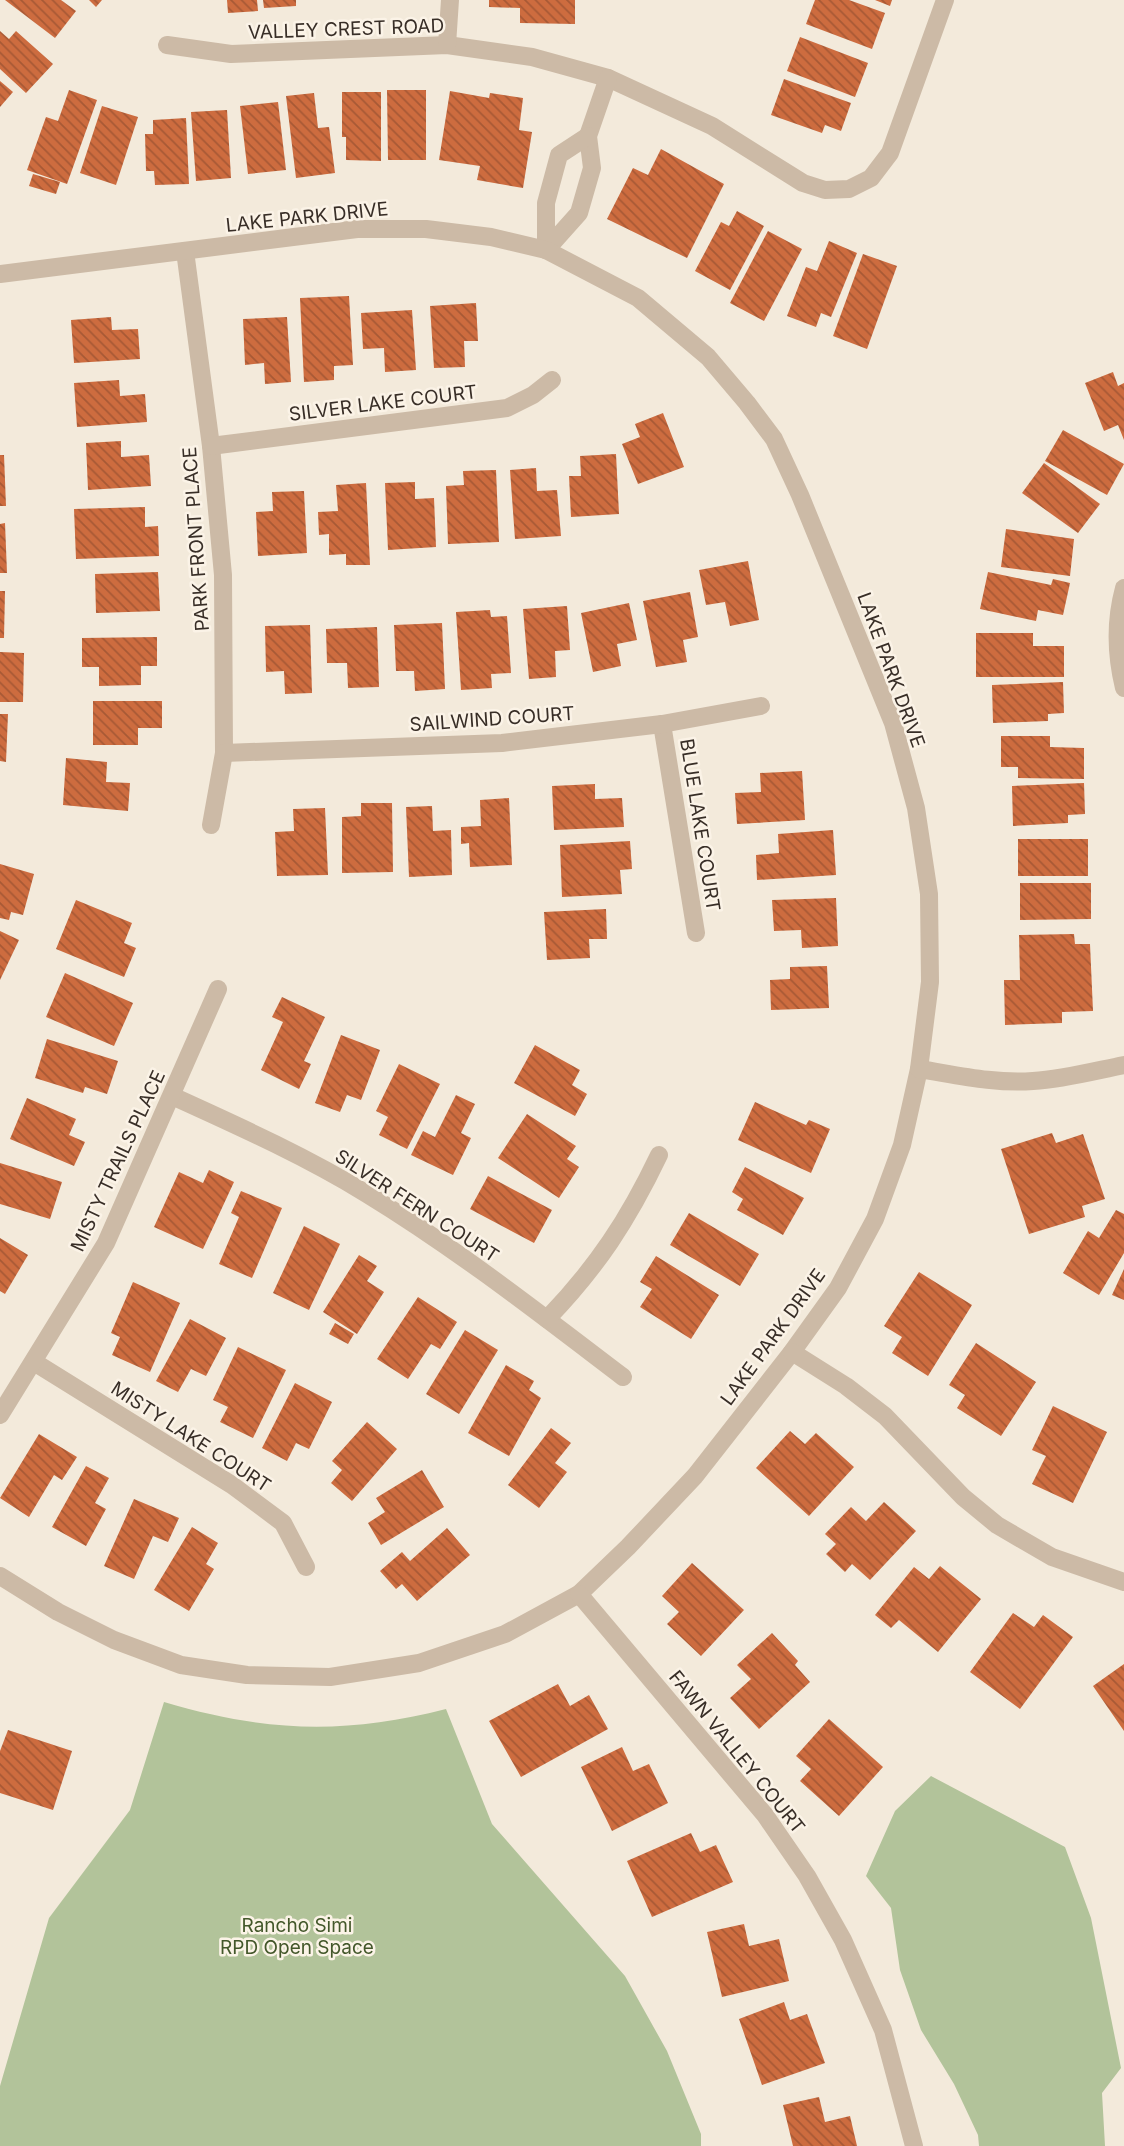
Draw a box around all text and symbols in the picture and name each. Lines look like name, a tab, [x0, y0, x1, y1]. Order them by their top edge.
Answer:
street label: VALLEY CREST ROAD	[247, 14, 445, 44]
street label: LAKE PARK DRIVE	[225, 197, 389, 237]
street label: SILVER LAKE COURT	[288, 380, 478, 426]
street label: PARK FRONT PLACE	[178, 446, 214, 632]
street label: LAKE PARK DRIVE	[852, 589, 930, 751]
street label: SAILWIND COURT	[409, 702, 575, 736]
street label: BLUE LAKE COURT	[675, 737, 725, 913]
street label: MISTY TRAILS PLACE	[66, 1067, 170, 1255]
street label: SILVER FERN COURT	[331, 1144, 503, 1268]
street label: LAKE PARK DRIVE	[716, 1264, 830, 1410]
street label: MISTY LAKE COURT	[107, 1377, 275, 1497]
street label: FAWN VALLEY COURT	[664, 1666, 810, 1838]
park label: Rancho Simi RPD Open Space	[220, 1914, 374, 1959]

